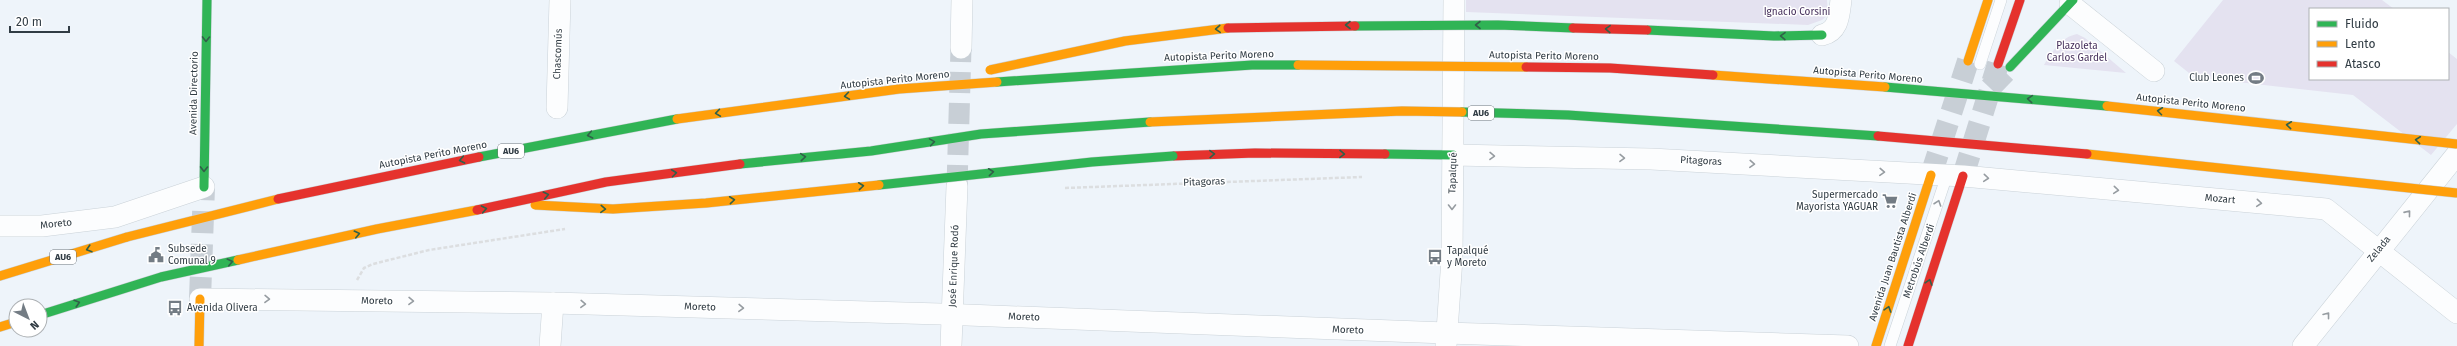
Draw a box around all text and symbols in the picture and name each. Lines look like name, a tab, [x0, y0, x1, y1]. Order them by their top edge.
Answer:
park label: Ignacio Corsini	[1764, 6, 1831, 18]
scale bar	[10, 8, 69, 34]
legend	[2309, 8, 2449, 80]
text: 20 m	[16, 15, 42, 29]
text: Fluido	[2345, 17, 2379, 31]
one-way arrow	[1345, 21, 1351, 29]
one-way arrow	[1475, 21, 1481, 29]
one-way arrow	[1605, 24, 1611, 33]
one-way arrow	[1215, 25, 1221, 34]
street label: Chascomús	[550, 28, 565, 80]
one-way arrow	[1780, 32, 1786, 40]
one-way arrow	[202, 36, 210, 42]
text: Lento	[2345, 37, 2375, 51]
park label: Plazoleta Carlos Gardel	[2047, 40, 2107, 64]
street label: Autopista Perito Moreno	[1164, 48, 1274, 64]
street label: Autopista Perito Moreno	[1489, 49, 1599, 63]
street label: Avenida Directorio	[187, 51, 201, 135]
text: Atasco	[2345, 57, 2381, 71]
street label: Autopista Perito Moreno	[1813, 64, 1923, 86]
street label: Autopista Perito Moreno	[840, 68, 950, 92]
sports icon: Club Leones	[2247, 69, 2265, 87]
place label: Club Leones	[2189, 72, 2244, 84]
one-way arrow	[844, 91, 850, 100]
street label: Autopista Perito Moreno	[2136, 91, 2246, 115]
one-way arrow	[2027, 95, 2033, 104]
road number: AU6	[1468, 106, 1494, 120]
one-way arrow	[2157, 107, 2163, 116]
one-way arrow	[715, 108, 721, 117]
one-way arrow	[2286, 121, 2292, 130]
one-way arrow	[586, 130, 593, 138]
one-way arrow	[2415, 136, 2421, 145]
one-way arrow	[929, 138, 935, 147]
street label: Autopista Perito Moreno	[378, 139, 488, 171]
road number: AU6	[498, 144, 524, 158]
one-way arrow	[1209, 150, 1215, 158]
one-way arrow	[1339, 150, 1345, 158]
street label: Tapalqué	[1446, 152, 1460, 194]
one-way arrow	[1489, 152, 1495, 160]
one-way arrow	[800, 153, 806, 162]
one-way arrow	[1619, 154, 1625, 162]
street label: Pitagoras	[1680, 154, 1723, 168]
one-way arrow	[459, 156, 465, 164]
one-way arrow	[1749, 160, 1755, 169]
one-way arrow	[200, 166, 208, 172]
one-way arrow	[1879, 167, 1885, 176]
one-way arrow	[988, 168, 994, 177]
one-way arrow	[671, 169, 677, 178]
one-way arrow	[1983, 173, 1989, 182]
street label: Pitagoras	[1183, 175, 1225, 189]
one-way arrow	[858, 182, 865, 191]
one-way arrow	[2113, 185, 2119, 194]
place label: Supermercado Mayorista YAGUAR	[1796, 189, 1878, 213]
street label: Avenida Juan Bautista Alberdi	[1867, 191, 1919, 323]
one-way arrow	[543, 192, 549, 200]
supermarket icon: Supermercado Mayorista YAGUAR	[1881, 192, 1899, 210]
street label: Mozart	[2204, 192, 2236, 206]
one-way arrow	[729, 196, 735, 205]
one-way arrow	[2256, 198, 2262, 207]
one-way arrow	[1933, 199, 1942, 206]
one-way arrow	[600, 204, 606, 213]
one-way arrow	[1448, 204, 1456, 210]
one-way arrow	[481, 205, 487, 213]
one-way arrow	[2404, 211, 2411, 218]
street label: Moreto	[39, 216, 73, 232]
street label: Metrobús Alberdi	[1900, 222, 1937, 300]
street label: José Enrique Rodó	[947, 224, 961, 308]
one-way arrow	[353, 230, 360, 238]
street label: Zelada	[2365, 233, 2393, 265]
place label: Subsede Comunal 9	[168, 243, 216, 267]
one-way arrow	[86, 244, 93, 252]
place label: Tapalqué y Moreto	[1447, 245, 1488, 269]
public building icon: Subsede Comunal 9	[147, 246, 165, 264]
bus stop icon: Tapalqué y Moreto	[1426, 248, 1444, 266]
road number: AU6	[50, 250, 76, 264]
one-way arrow	[227, 259, 233, 267]
one-way arrow	[1924, 279, 1933, 286]
one-way arrow	[264, 295, 270, 303]
street label: Moreto	[361, 295, 393, 307]
one-way arrow	[408, 297, 414, 305]
north arrow	[8, 298, 48, 338]
one-way arrow	[74, 299, 81, 308]
bus stop icon: Avenida Olivera	[166, 299, 184, 317]
one-way arrow	[580, 300, 586, 308]
street label: Moreto	[684, 300, 716, 314]
place label: Avenida Olivera	[187, 302, 258, 314]
one-way arrow	[738, 304, 744, 312]
one-way arrow	[1883, 306, 1892, 313]
street label: Moreto	[1008, 310, 1040, 324]
one-way arrow	[2323, 313, 2330, 320]
text: N	[27, 318, 41, 332]
street label: Moreto	[1332, 323, 1364, 337]

